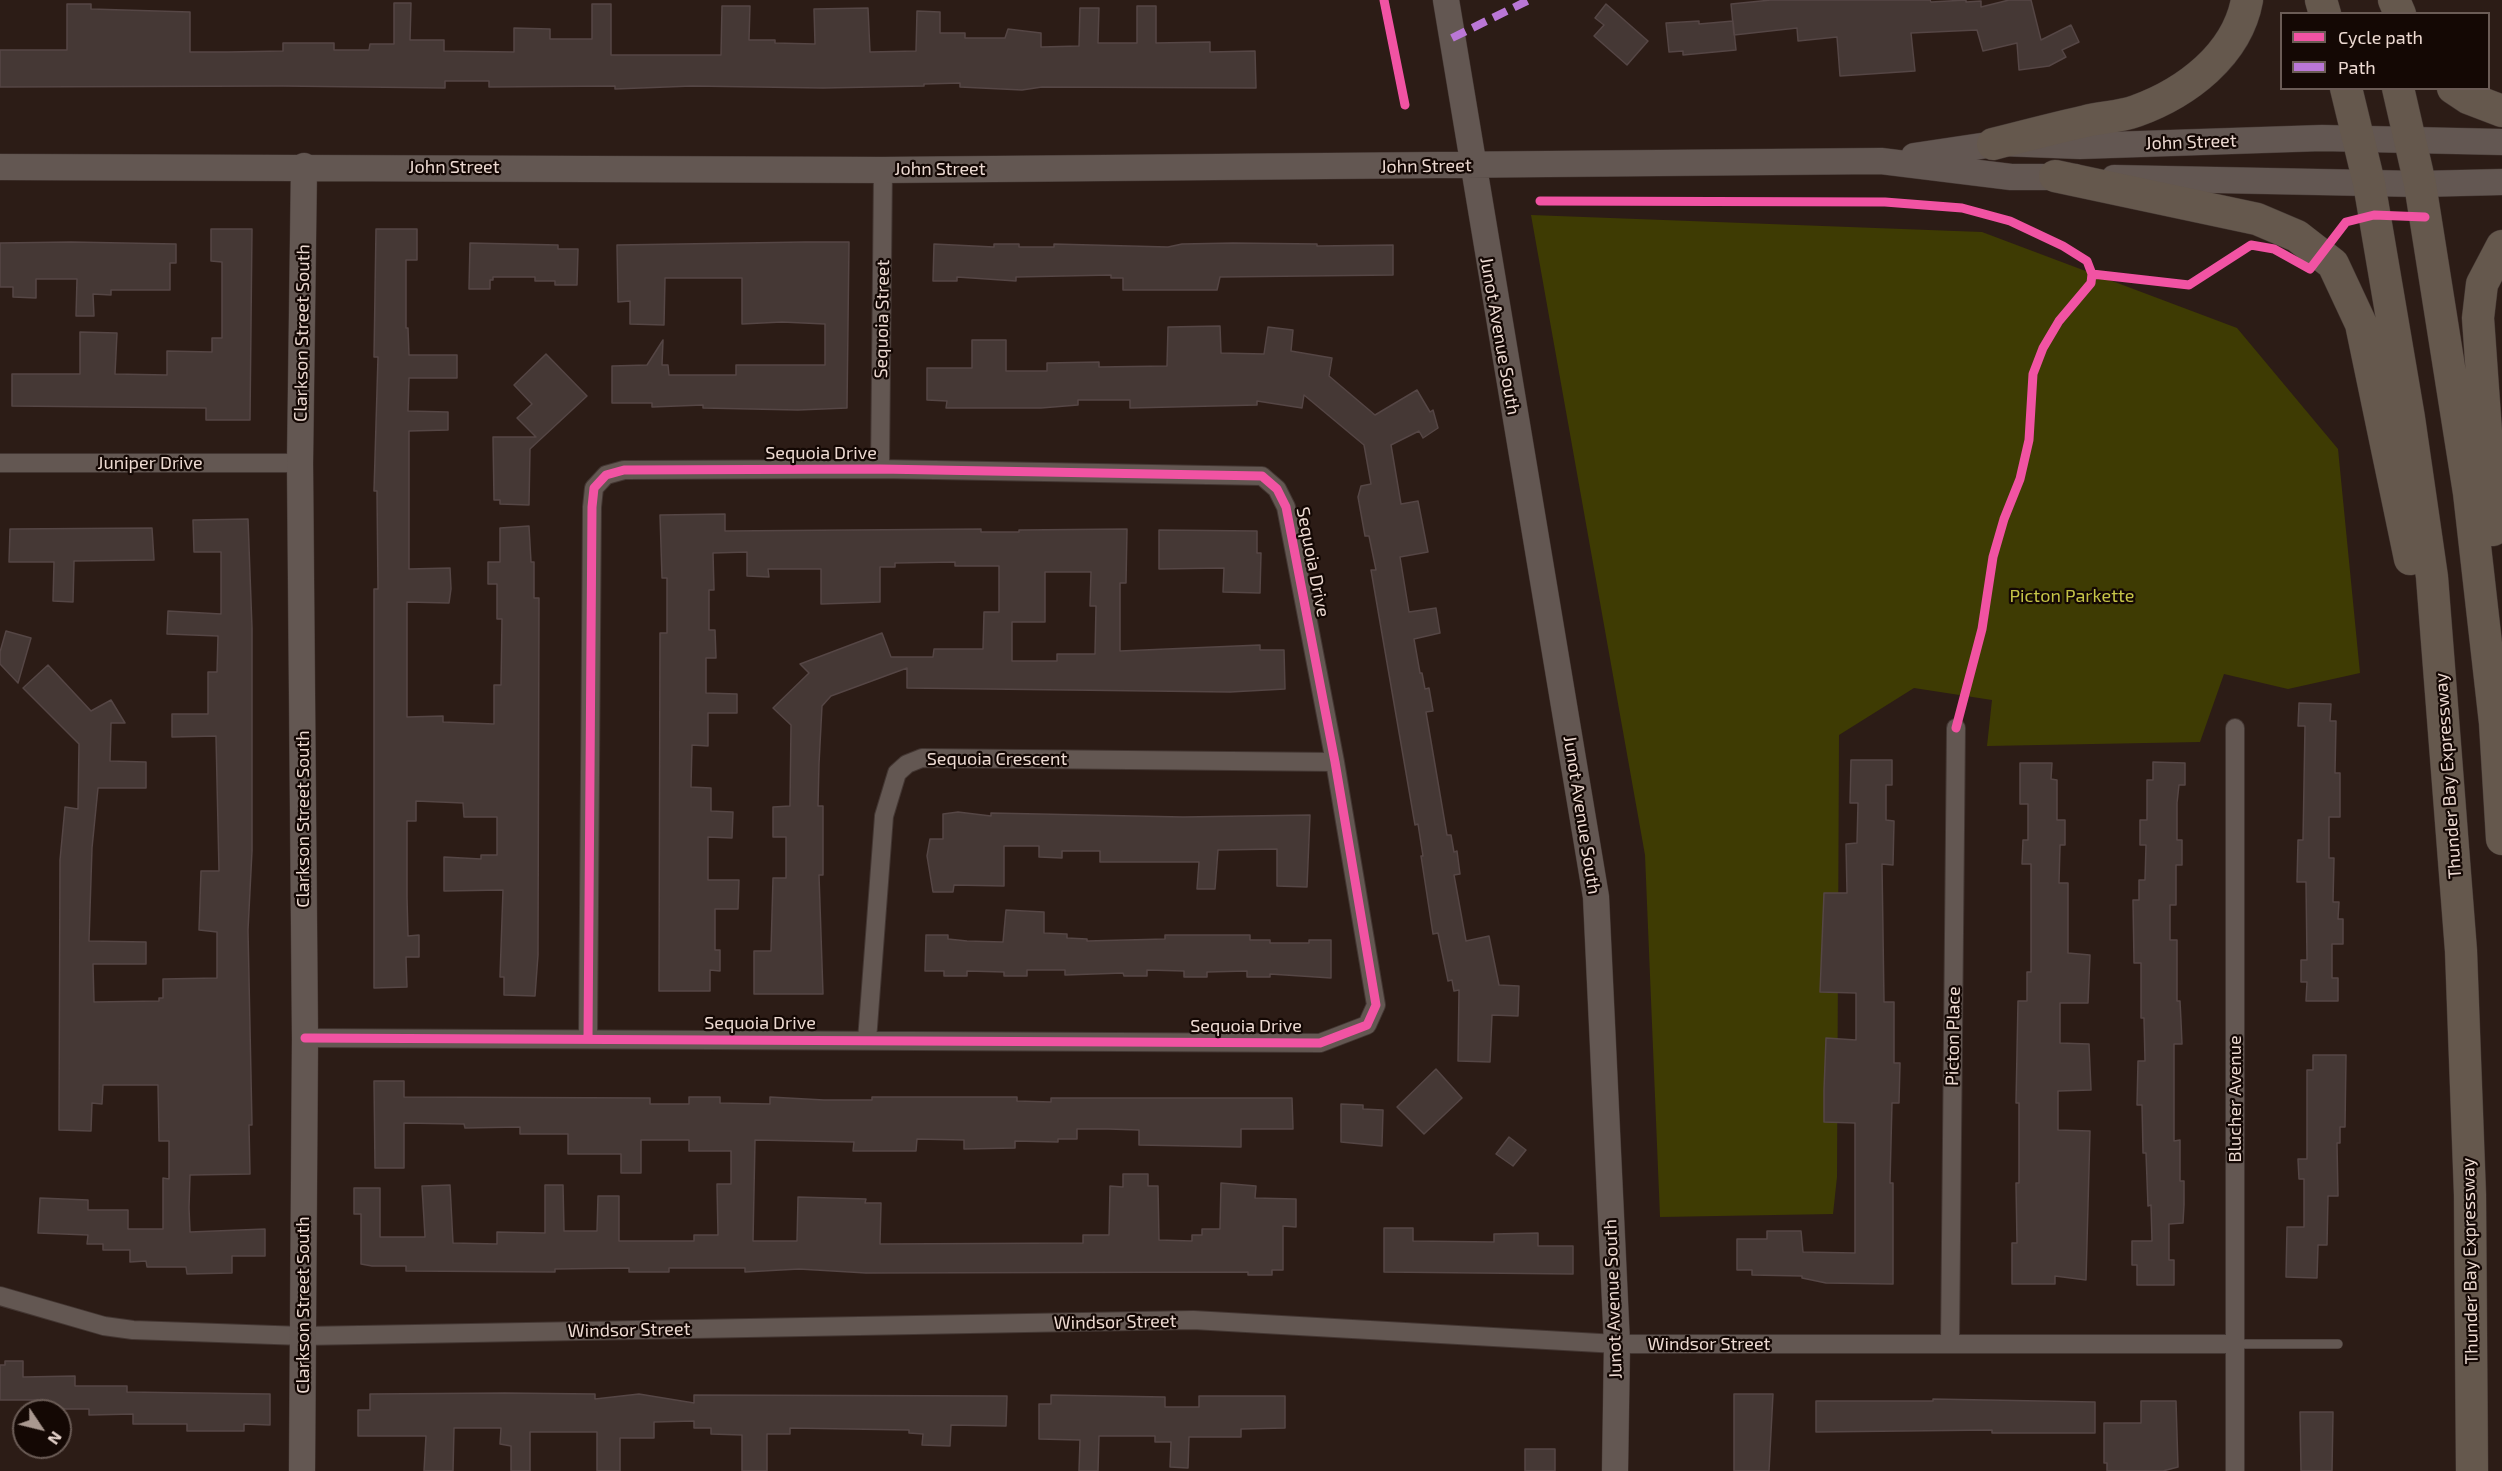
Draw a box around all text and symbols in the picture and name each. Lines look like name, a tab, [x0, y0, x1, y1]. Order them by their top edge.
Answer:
legend	[2280, 12, 2490, 90]
text: Cycle path	[2338, 26, 2423, 48]
text: Path	[2338, 56, 2376, 78]
street label: John Street	[2145, 130, 2237, 154]
street label: John Street	[1380, 154, 1472, 178]
street label: John Street	[408, 156, 500, 178]
street label: John Street	[894, 158, 986, 180]
street label: Clarkson Street South	[290, 244, 314, 422]
street label: Junot Avenue South	[1475, 255, 1525, 417]
street label: Sequoia Street	[870, 259, 894, 379]
street label: Sequoia Drive	[765, 442, 877, 464]
street label: Juniper Drive	[97, 452, 203, 474]
street label: Sequoia Drive	[1292, 505, 1334, 619]
park label: Picton Parkette	[2009, 585, 2135, 607]
street label: Thunder Bay Expressway	[2430, 672, 2466, 880]
street label: Clarkson Street South	[292, 730, 314, 908]
street label: Junot Avenue South	[1559, 734, 1605, 896]
street label: Sequoia Crescent	[927, 748, 1067, 770]
street label: Picton Place	[1941, 986, 1965, 1086]
street label: Sequoia Drive	[704, 1012, 816, 1034]
street label: Sequoia Drive	[1190, 1015, 1302, 1037]
street label: Blucher Avenue	[2224, 1035, 2246, 1163]
street label: Thunder Bay Expressway	[2457, 1158, 2483, 1364]
street label: Clarkson Street South	[292, 1216, 314, 1394]
street label: Junot Avenue South	[1599, 1219, 1627, 1379]
street label: Windsor Street	[1053, 1310, 1177, 1334]
street label: Windsor Street	[567, 1318, 691, 1342]
street label: Windsor Street	[1648, 1333, 1770, 1355]
north arrow	[12, 1399, 72, 1459]
text: N	[44, 1428, 67, 1449]

